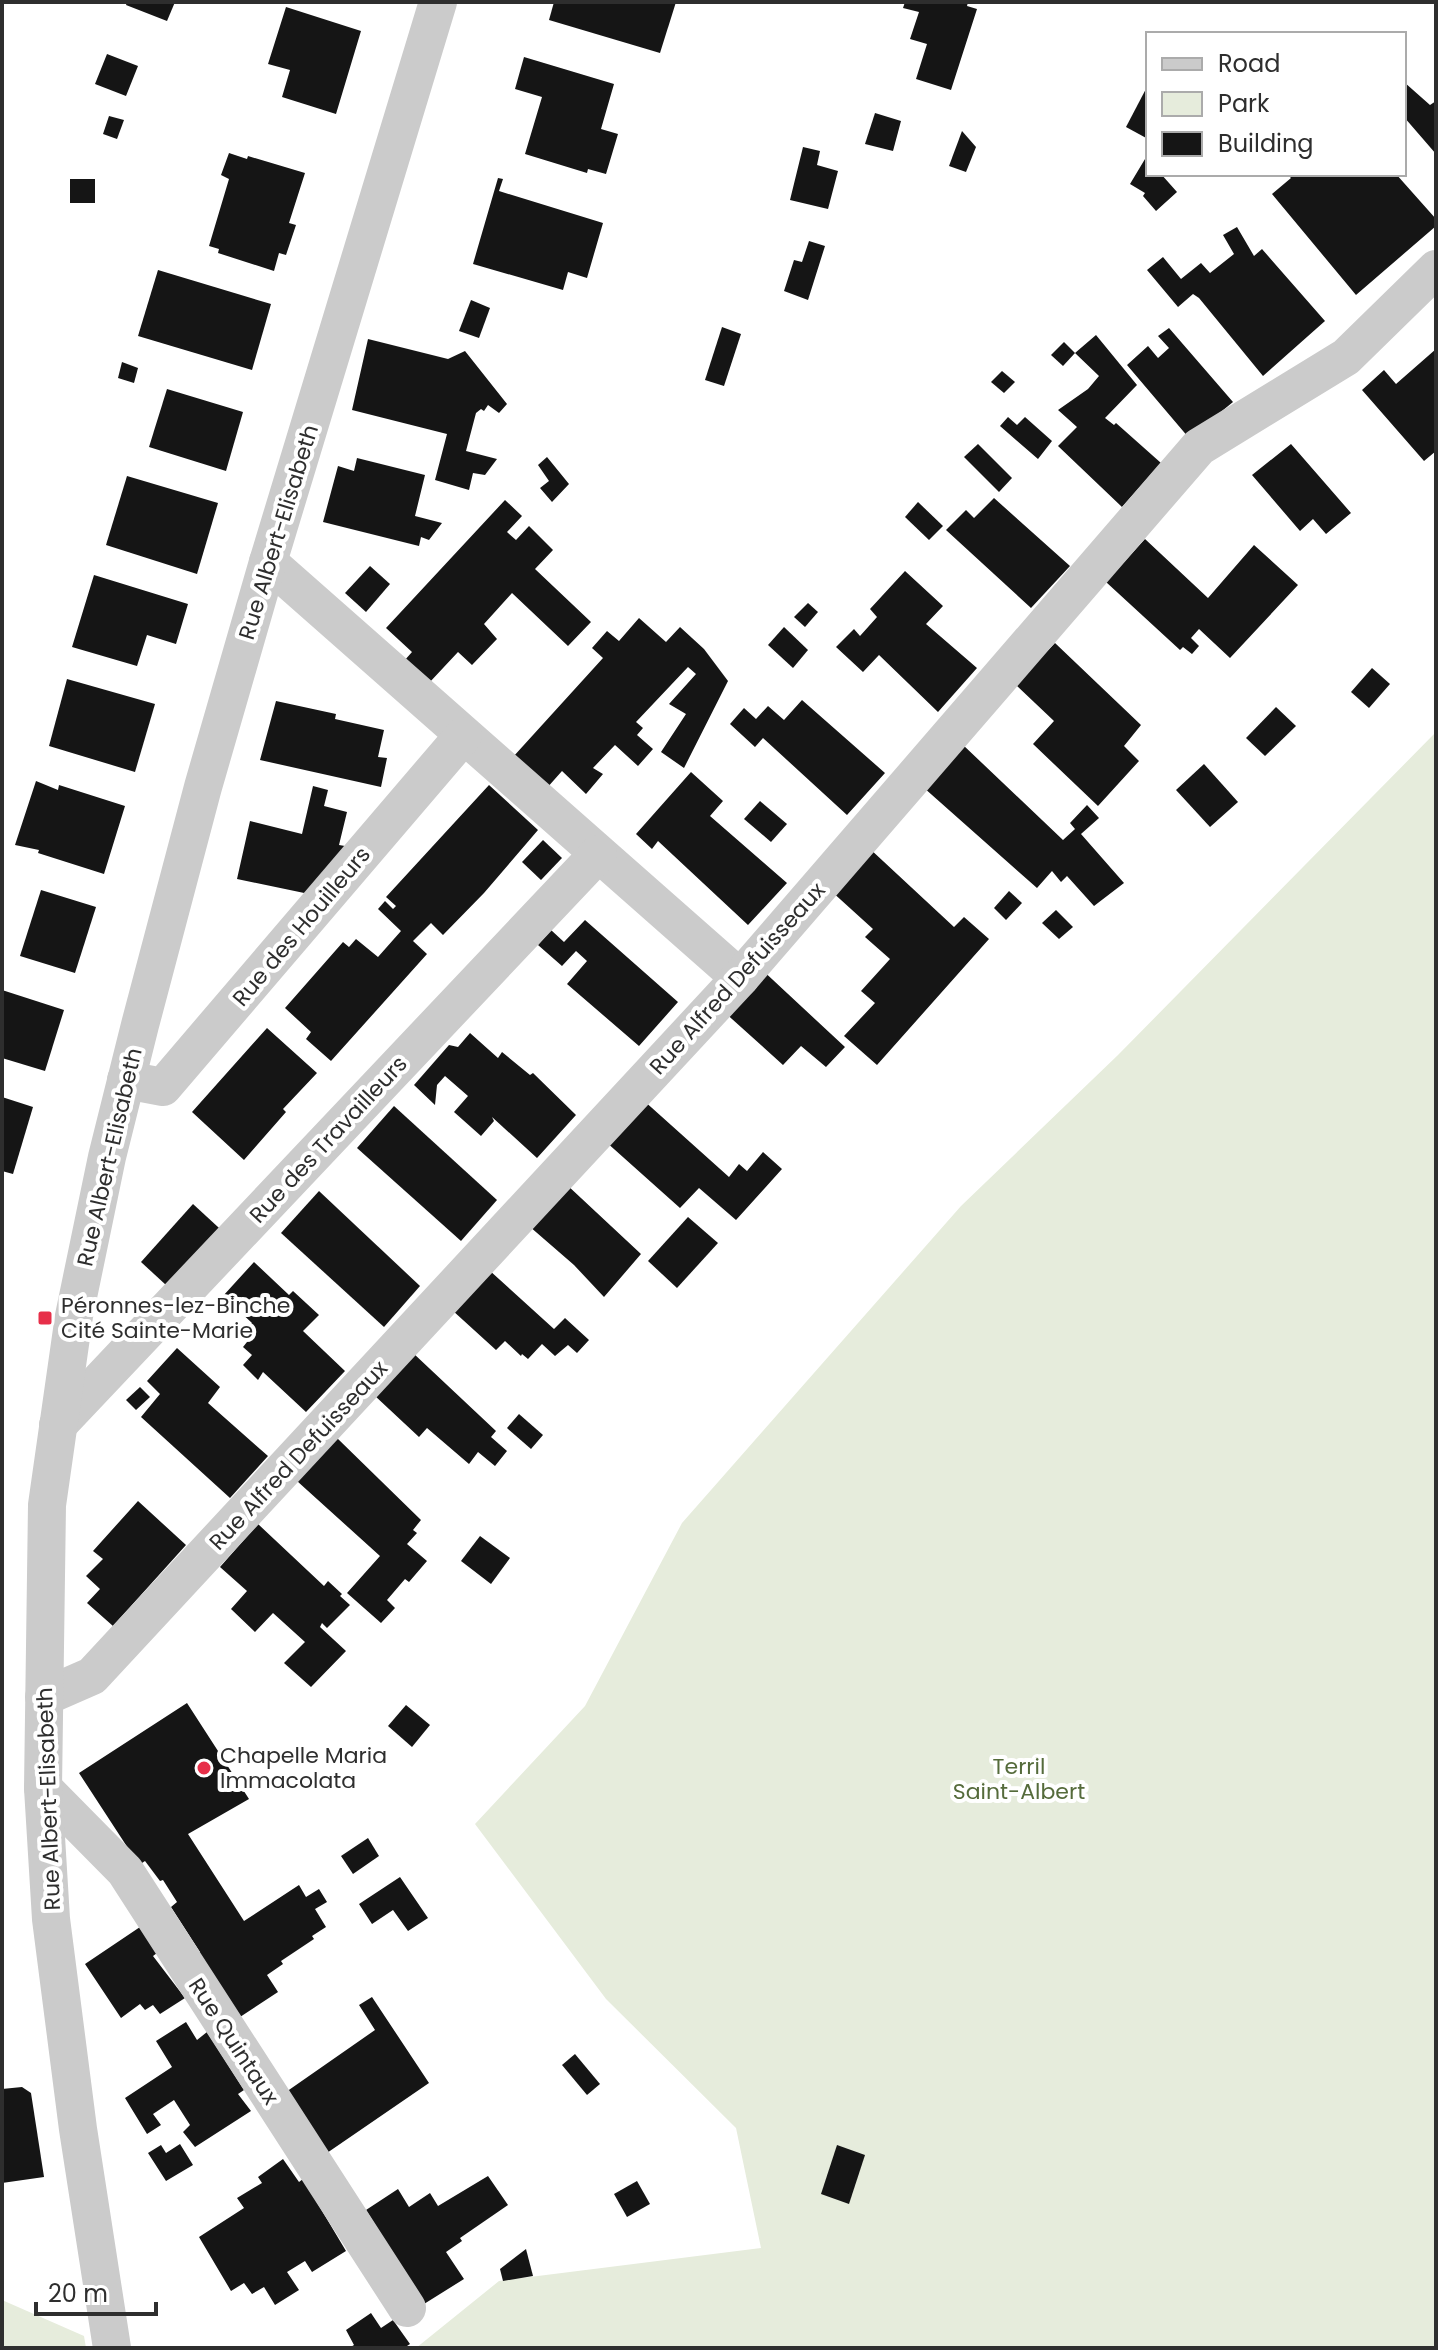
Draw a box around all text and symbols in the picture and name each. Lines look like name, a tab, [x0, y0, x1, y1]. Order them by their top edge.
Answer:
legend	[1146, 32, 1406, 176]
text: Road	[1218, 47, 1280, 80]
text: Park	[1218, 87, 1270, 120]
text: Building	[1218, 127, 1314, 160]
street label: Rue Albert-Elisabeth	[231, 421, 326, 643]
street label: Rue des Houilleurs	[225, 840, 377, 1013]
street label: Rue Alfred Defuisseaux	[643, 875, 833, 1081]
street label: Rue Albert-Elisabeth	[69, 1045, 150, 1269]
street label: Rue des Travailleurs	[242, 1049, 414, 1230]
place label: Péronnes-lez-Binche Cité Sainte-Marie	[61, 1290, 290, 1346]
marker: Péronnes-lez-Binche Cité Sainte-Marie	[36, 1309, 54, 1327]
street label: Rue Alfred Defuisseaux	[202, 1353, 395, 1557]
street label: Rue Albert-Elisabeth	[29, 1687, 68, 1911]
place label: Chapelle Maria Immacolata	[220, 1740, 387, 1796]
park label: Terril Saint-Albert	[953, 1751, 1085, 1807]
marker: Chapelle Maria Immacolata	[195, 1759, 213, 1777]
street label: Rue Quintaux	[181, 1972, 286, 2111]
scale bar	[36, 2266, 156, 2316]
text: 20 m	[48, 2277, 108, 2310]

